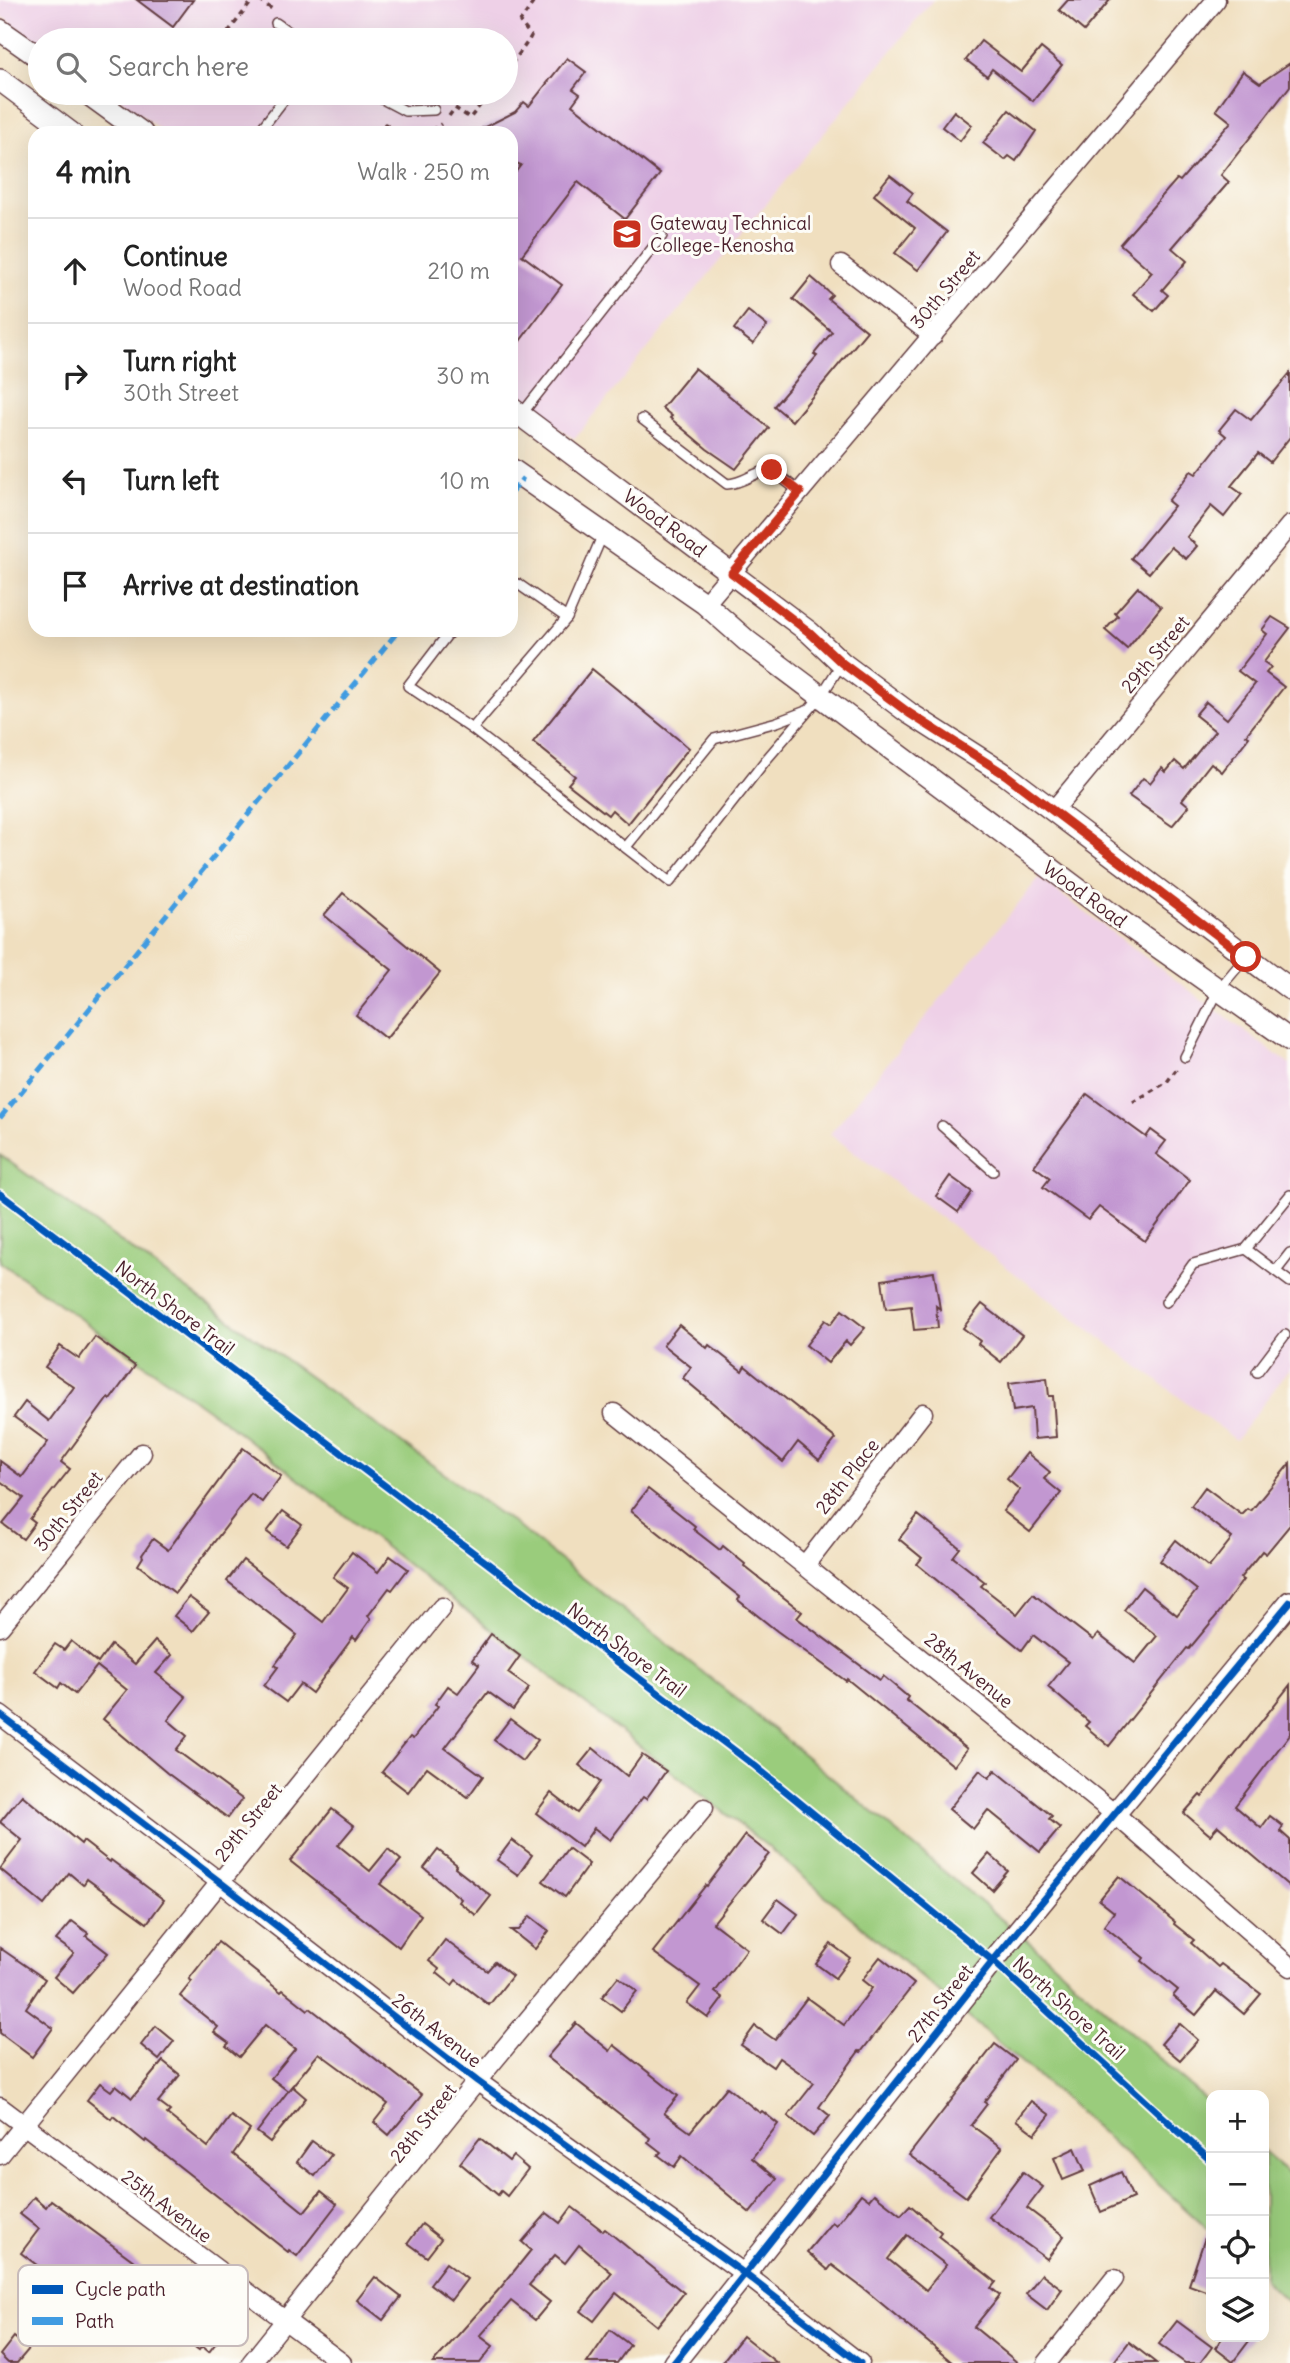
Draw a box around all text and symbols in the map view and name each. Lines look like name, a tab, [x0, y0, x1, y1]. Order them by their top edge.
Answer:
search box	[28, 28, 518, 105]
icon: search	[52, 48, 90, 86]
text: Search here	[108, 50, 249, 83]
text: 4 min	[56, 153, 131, 191]
text: Walk · 250 m	[357, 157, 490, 186]
place label: Gateway Technical College-Kenosha	[650, 211, 811, 257]
school or university icon: Gateway Technical College-Kenosha	[610, 217, 644, 251]
text: Continue	[123, 240, 228, 273]
street label: 30th Street	[905, 245, 985, 333]
icon: ahead	[56, 252, 94, 290]
text: 210 m	[427, 256, 490, 285]
text: Wood Road	[123, 273, 242, 302]
text: Turn right	[123, 345, 236, 378]
icon: right	[56, 357, 94, 395]
text: 30 m	[436, 361, 490, 390]
text: 30th Street	[123, 378, 239, 407]
route end	[756, 454, 787, 485]
icon: left	[56, 462, 94, 500]
text: Turn left	[123, 464, 219, 497]
text: 10 m	[440, 466, 490, 495]
street label: Wood Road	[619, 484, 711, 562]
icon: arrive	[56, 567, 94, 605]
text: Arrive at destination	[123, 569, 359, 602]
street label: 29th Street	[1116, 610, 1194, 698]
street label: Wood Road	[1038, 855, 1132, 933]
route start	[1230, 941, 1261, 972]
street label: North Shore Trail	[111, 1255, 239, 1361]
street label: 28th Place	[810, 1433, 884, 1519]
street label: 30th Street	[28, 1466, 108, 1556]
street label: North Shore Trail	[563, 1597, 691, 1703]
street label: 28th Avenue	[920, 1627, 1018, 1713]
street label: 29th Street	[209, 1778, 287, 1866]
street label: North Shore Trail	[1008, 1951, 1130, 2065]
street label: 27th Street	[902, 1959, 978, 2047]
street label: 26th Avenue	[387, 1988, 487, 2072]
street label: 28th Street	[385, 2079, 461, 2167]
map controls	[1206, 2090, 1269, 2342]
button: +	[1206, 2090, 1269, 2153]
button: −	[1206, 2153, 1269, 2216]
street label: 25th Avenue	[117, 2164, 217, 2248]
button: locate	[1206, 2216, 1269, 2279]
legend	[18, 2265, 248, 2346]
text: Cycle path	[75, 2277, 166, 2301]
button: layers	[1206, 2279, 1269, 2342]
text: Path	[75, 2309, 114, 2333]

